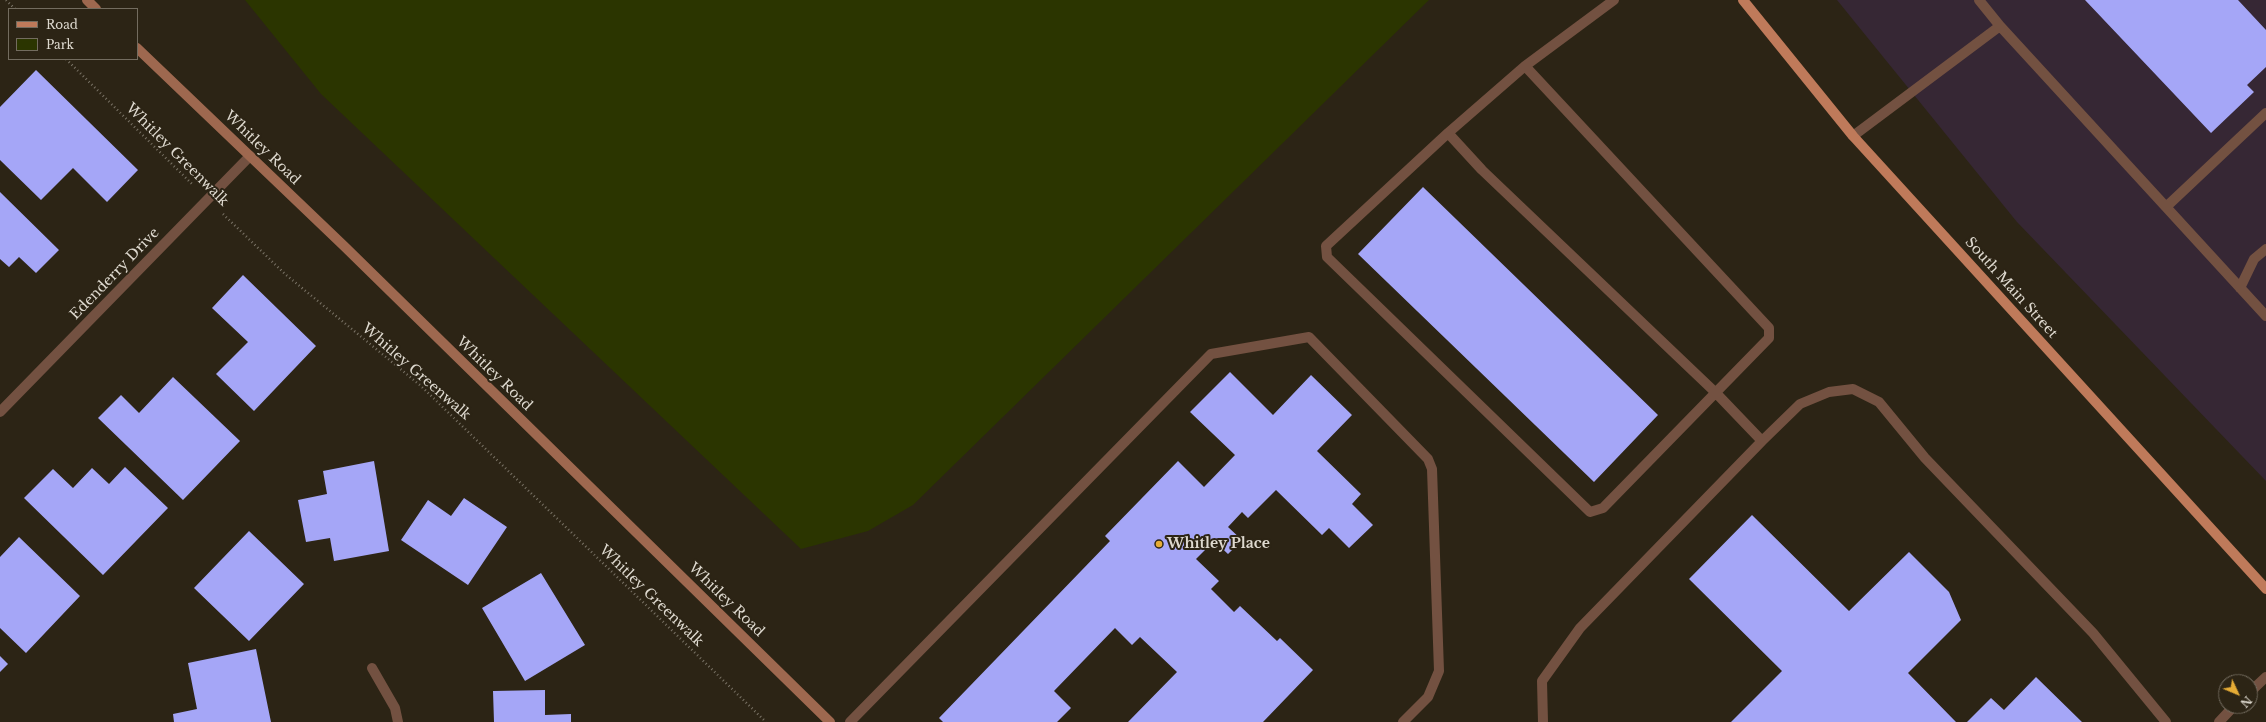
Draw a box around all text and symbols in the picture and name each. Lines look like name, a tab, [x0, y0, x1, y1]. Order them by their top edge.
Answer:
legend	[8, 8, 138, 60]
text: Road	[46, 17, 78, 32]
text: Park	[46, 37, 74, 52]
street label: Whitley Greenwalk	[122, 100, 232, 210]
street label: Whitley Road	[221, 108, 303, 188]
street label: Edenderry Drive	[67, 225, 163, 323]
street label: South Main Street	[1961, 234, 2061, 342]
street label: Whitley Greenwalk	[358, 320, 474, 424]
street label: Whitley Road	[453, 334, 535, 414]
place label: Whitley Place	[1167, 536, 1270, 552]
marker: Whitley Place	[1154, 539, 1164, 549]
street label: Whitley Greenwalk	[595, 542, 707, 650]
street label: Whitley Road	[685, 560, 767, 640]
north arrow	[2218, 674, 2258, 714]
text: N	[2237, 693, 2255, 710]

